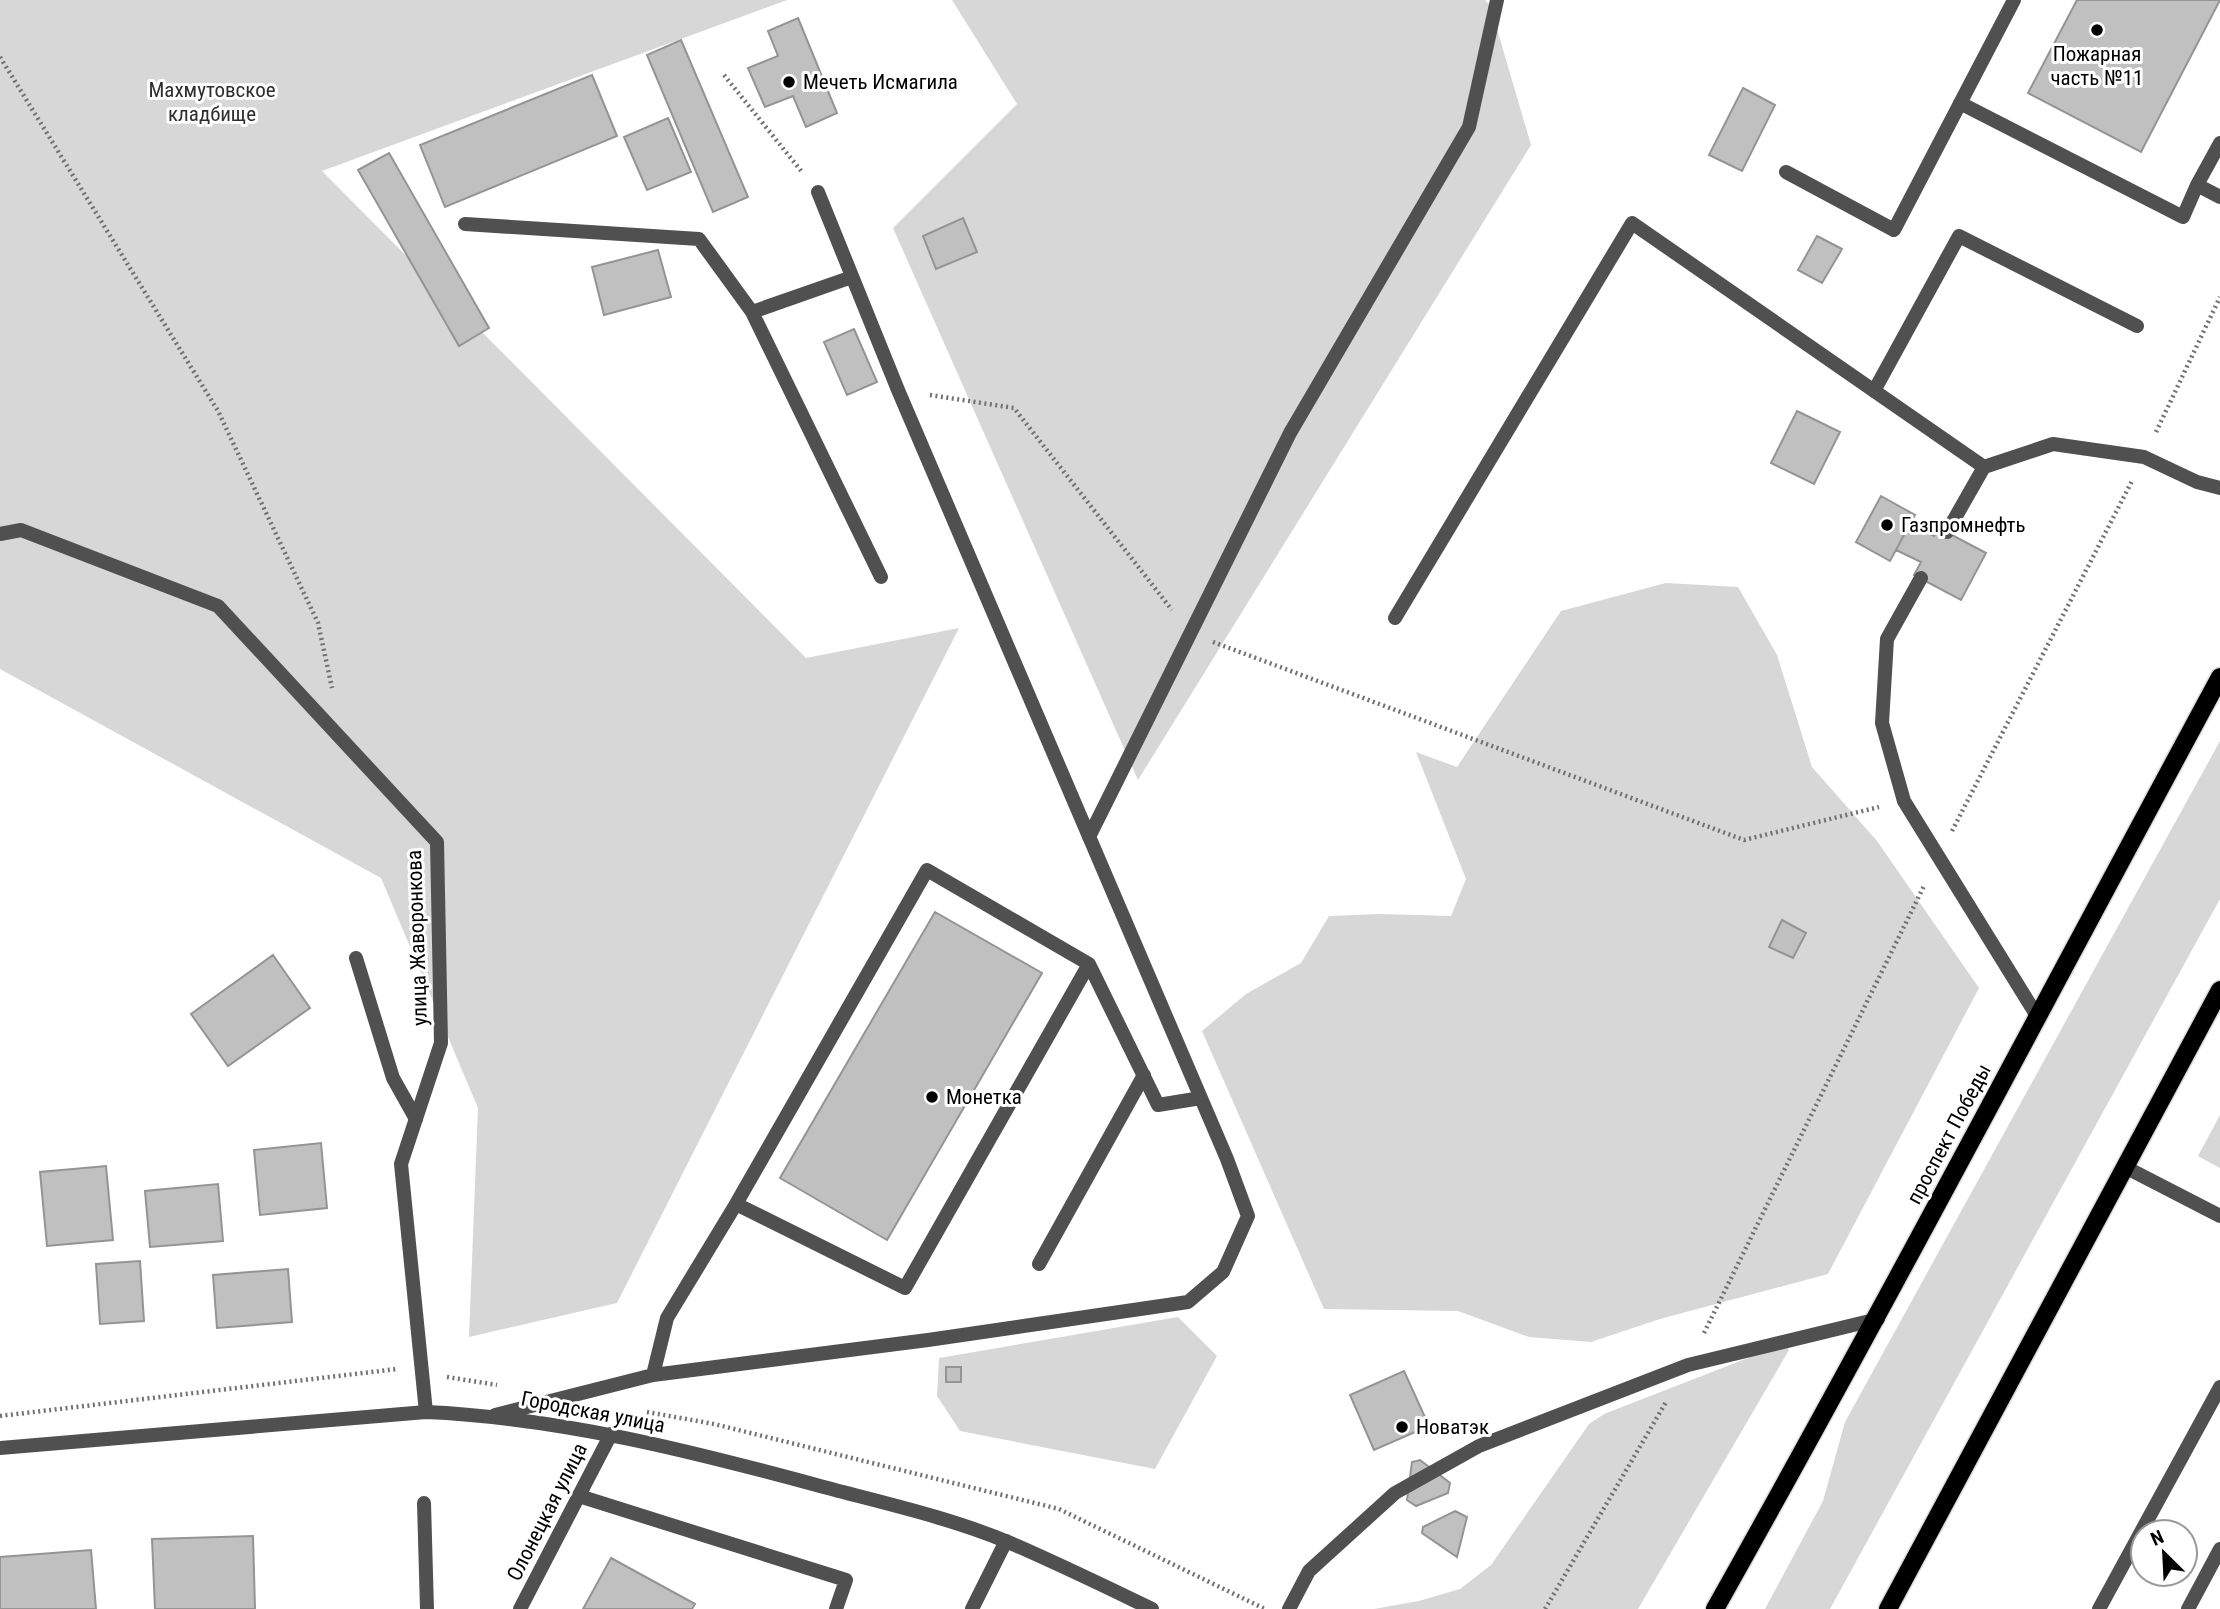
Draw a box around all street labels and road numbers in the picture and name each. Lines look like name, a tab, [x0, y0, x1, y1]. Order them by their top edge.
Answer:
street label: улица Жаворонкова	[402, 850, 432, 1026]
street label: проспект Победы	[1902, 1060, 1996, 1208]
street label: Городская улица	[519, 1386, 667, 1438]
street label: Олонецкая улица	[502, 1439, 592, 1585]

